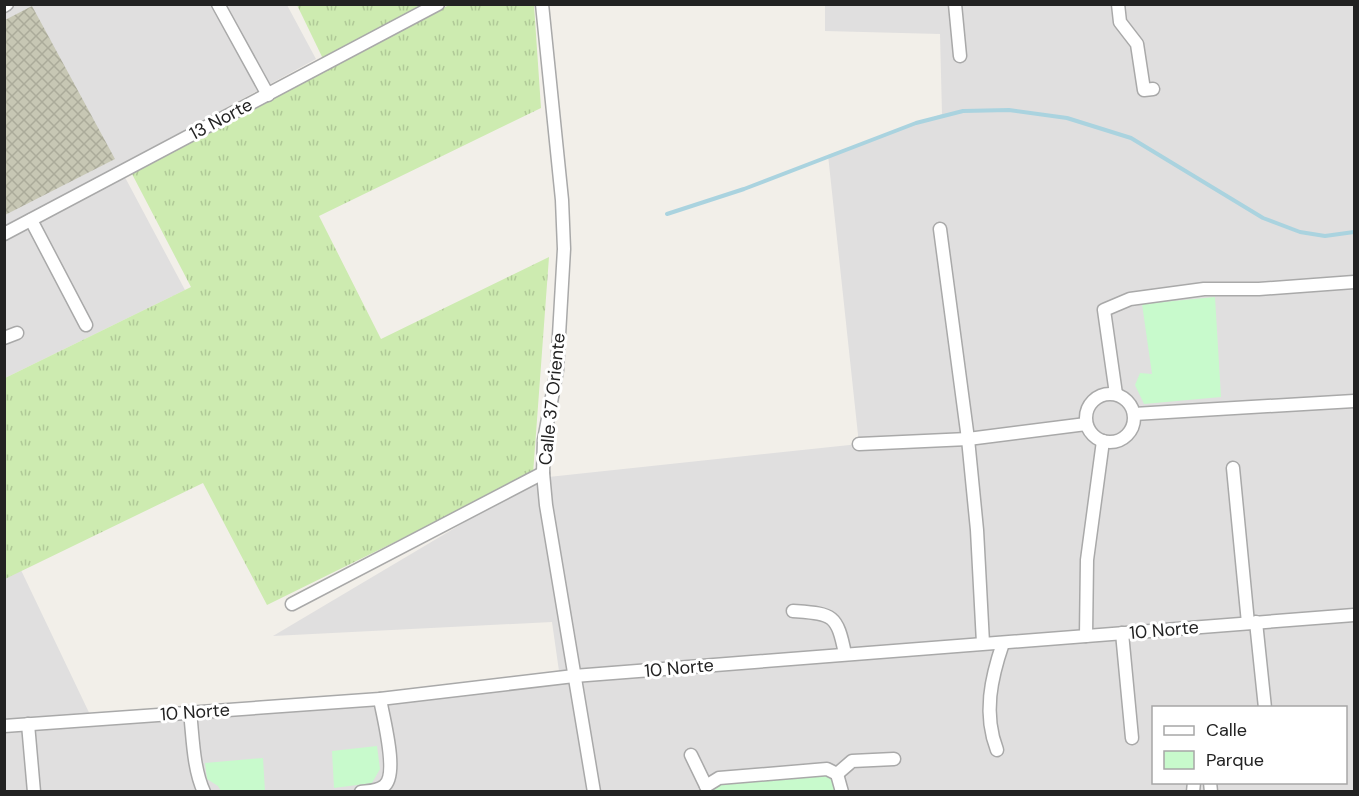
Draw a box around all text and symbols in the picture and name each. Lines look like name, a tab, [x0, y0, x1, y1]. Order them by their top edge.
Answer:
street label: 13 Norte	[185, 92, 257, 146]
street label: Calle 37 Oriente	[533, 332, 571, 466]
street label: 10 Norte	[1128, 615, 1200, 645]
street label: 10 Norte	[643, 653, 715, 683]
street label: 10 Norte	[159, 698, 231, 726]
legend	[1152, 706, 1347, 784]
text: Calle	[1206, 718, 1247, 742]
text: Parque	[1206, 748, 1264, 772]

